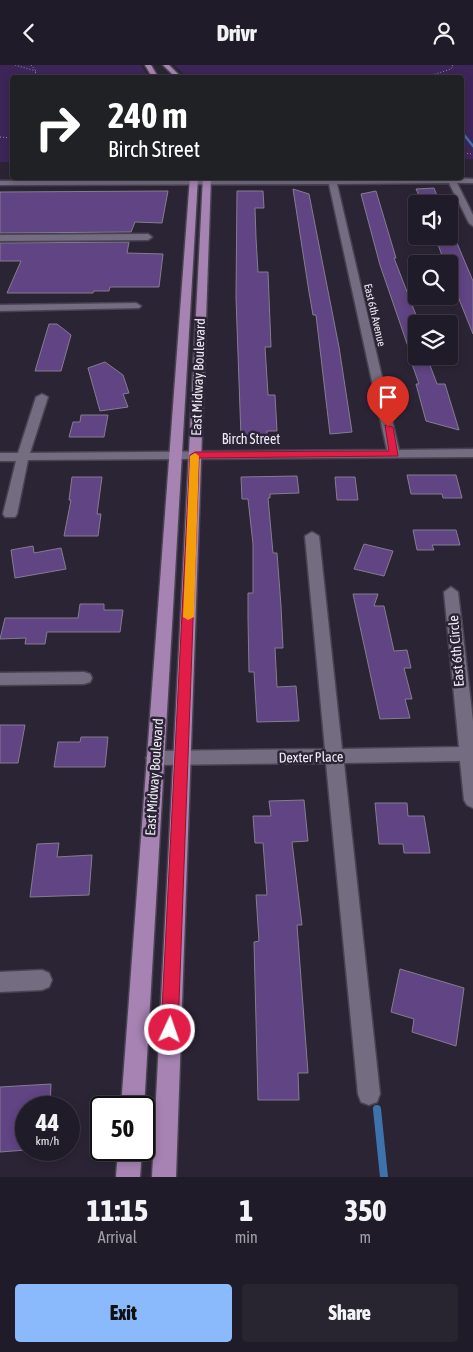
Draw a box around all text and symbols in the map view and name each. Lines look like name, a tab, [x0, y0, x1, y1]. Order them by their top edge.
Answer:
icon: back	[15, 19, 43, 47]
icon: person	[430, 19, 458, 47]
text: Drivr	[217, 20, 256, 46]
icon: right	[25, 95, 90, 160]
text: 240 m	[108, 95, 187, 135]
text: Birch Street	[108, 136, 200, 162]
map controls	[408, 195, 458, 365]
button: sound	[408, 195, 458, 245]
button: search	[408, 255, 458, 305]
street label: East 6th Avenue	[362, 282, 388, 348]
button: layers	[408, 315, 458, 365]
street label: East Midway Boulevard	[188, 318, 208, 436]
pin	[367, 376, 409, 427]
icon: arrive	[374, 383, 402, 411]
street label: Birch Street	[222, 431, 280, 447]
street label: East 6th Circle	[445, 615, 467, 687]
street label: East Midway Boulevard	[142, 718, 166, 836]
street label: Dexter Place	[279, 748, 343, 766]
position arrow	[143, 1003, 195, 1055]
speed limit sign: 50	[90, 1096, 155, 1161]
text: 44	[36, 1108, 59, 1136]
text: km/h	[36, 1134, 59, 1148]
text: 11:15	[86, 1193, 148, 1227]
text: 1	[239, 1193, 253, 1227]
text: 350	[344, 1193, 386, 1227]
text: Arrival	[98, 1228, 137, 1246]
text: min	[235, 1228, 258, 1246]
text: m	[360, 1228, 371, 1246]
button: Exit	[15, 1284, 232, 1342]
button: Share	[242, 1284, 458, 1342]

